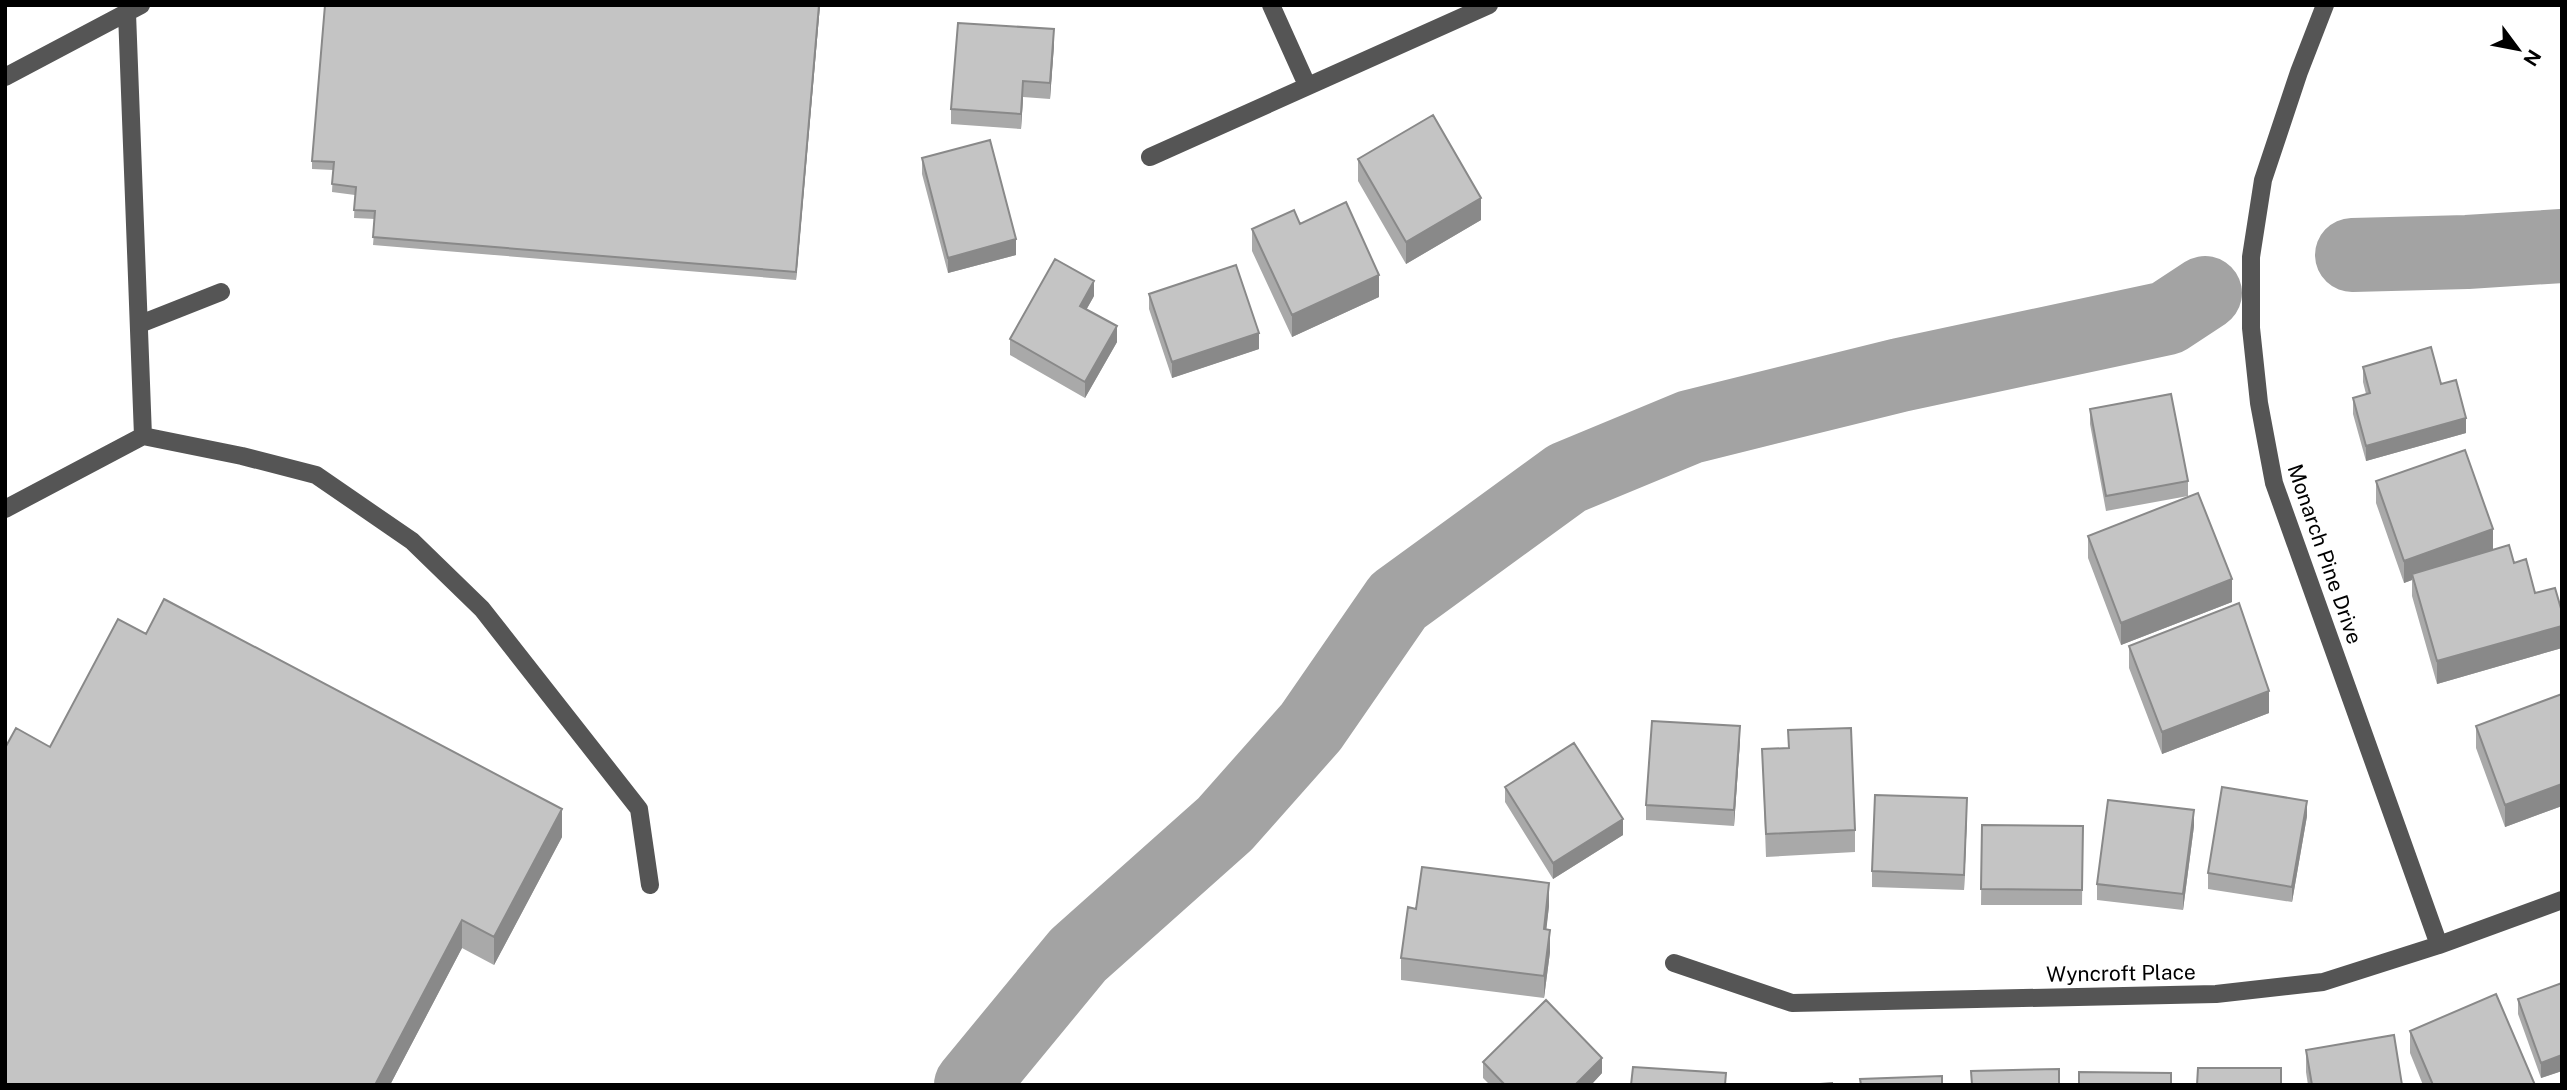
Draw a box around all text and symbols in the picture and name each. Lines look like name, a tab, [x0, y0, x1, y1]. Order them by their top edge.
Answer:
north arrow	[2483, 14, 2553, 84]
text: N	[2519, 46, 2546, 70]
street label: Monarch Pine Drive	[2282, 461, 2368, 647]
street label: Wyncroft Place	[2046, 959, 2196, 987]

